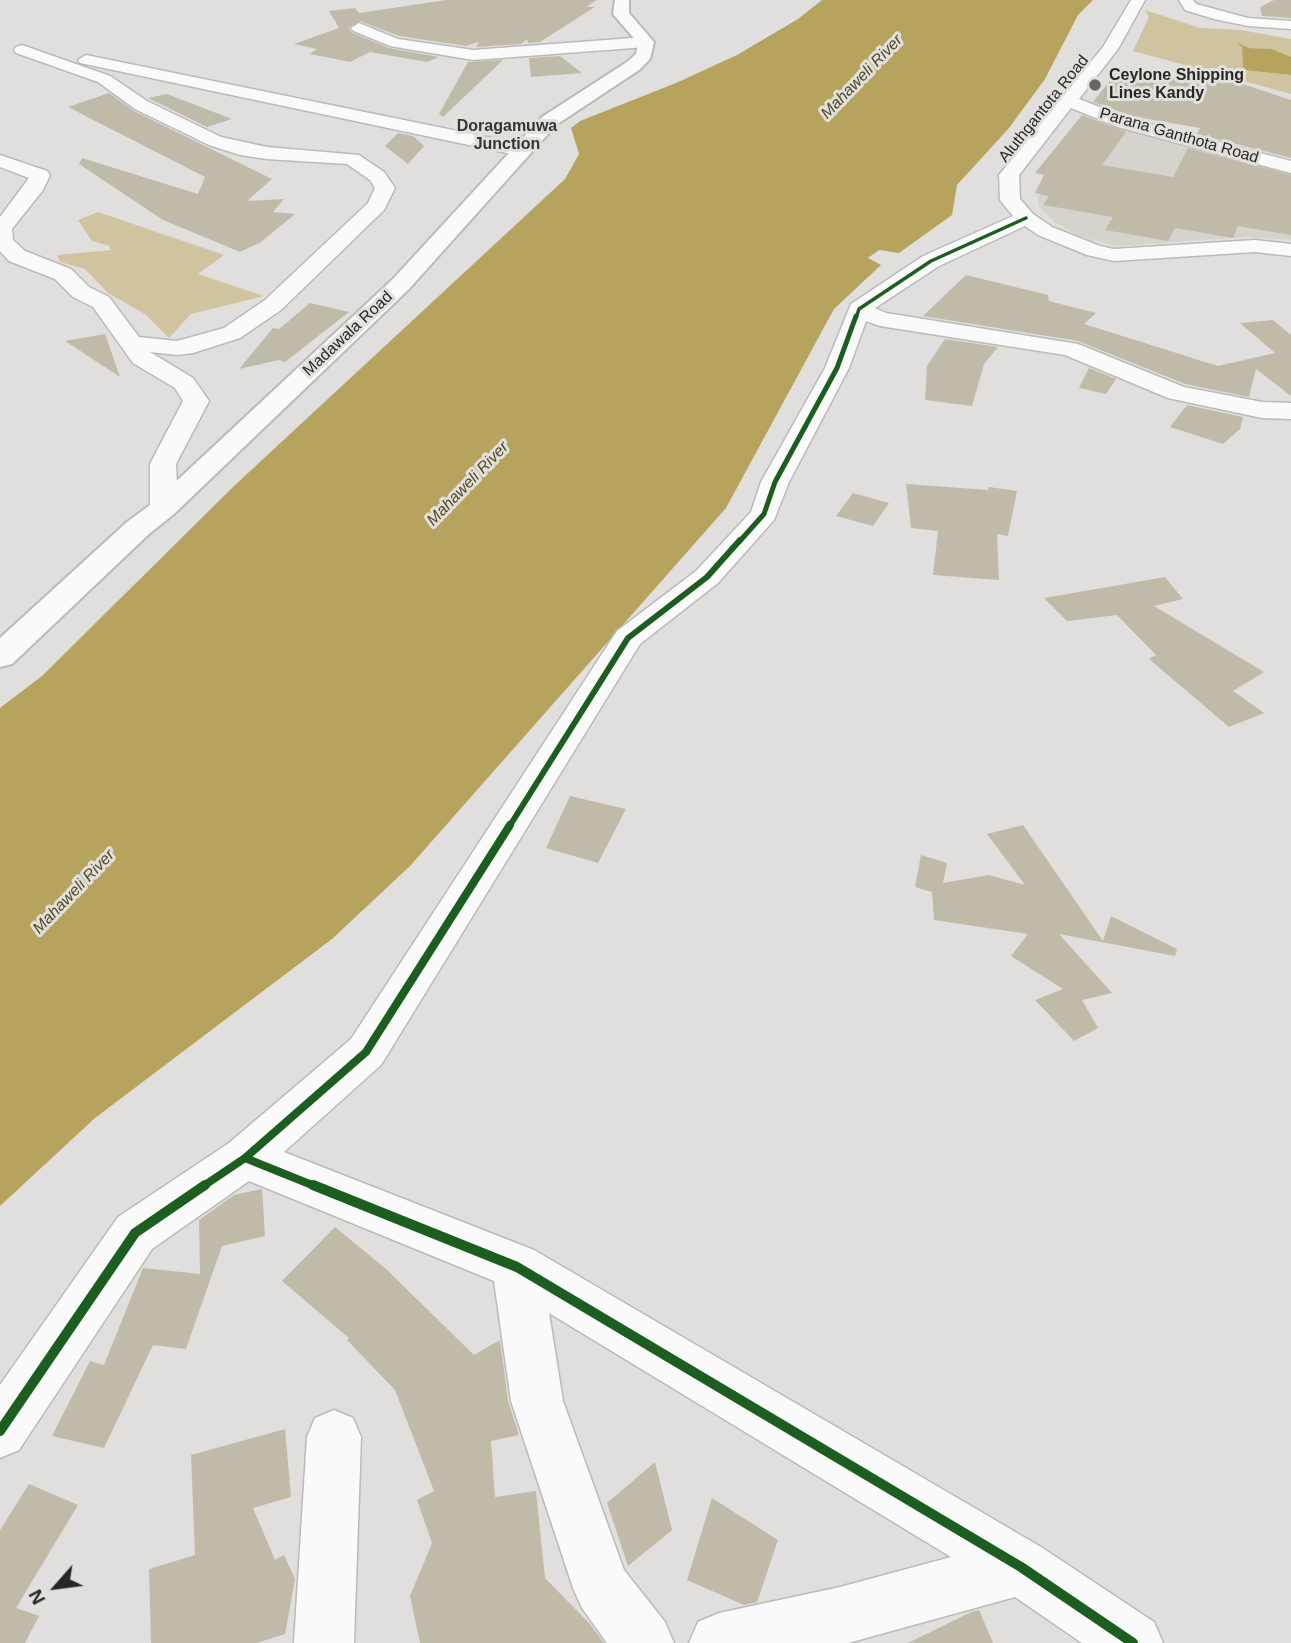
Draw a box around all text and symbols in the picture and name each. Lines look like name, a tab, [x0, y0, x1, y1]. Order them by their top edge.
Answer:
water label: Mahaweli River	[817, 31, 907, 123]
street label: Aluthgantota Road	[995, 51, 1093, 167]
place label: Ceylone Shipping Lines Kandy	[1109, 66, 1244, 104]
marker: Ceylone Shipping Lines Kandy	[1087, 77, 1103, 93]
street label: Parana Ganthota Road	[1097, 104, 1261, 168]
district label: Doragamuwa Junction	[457, 117, 557, 155]
street label: Madawala Road	[299, 288, 397, 380]
water label: Mahaweli River	[423, 438, 513, 530]
water label: Mahaweli River	[29, 846, 119, 938]
north arrow	[21, 1552, 91, 1622]
text: N	[25, 1586, 50, 1608]

